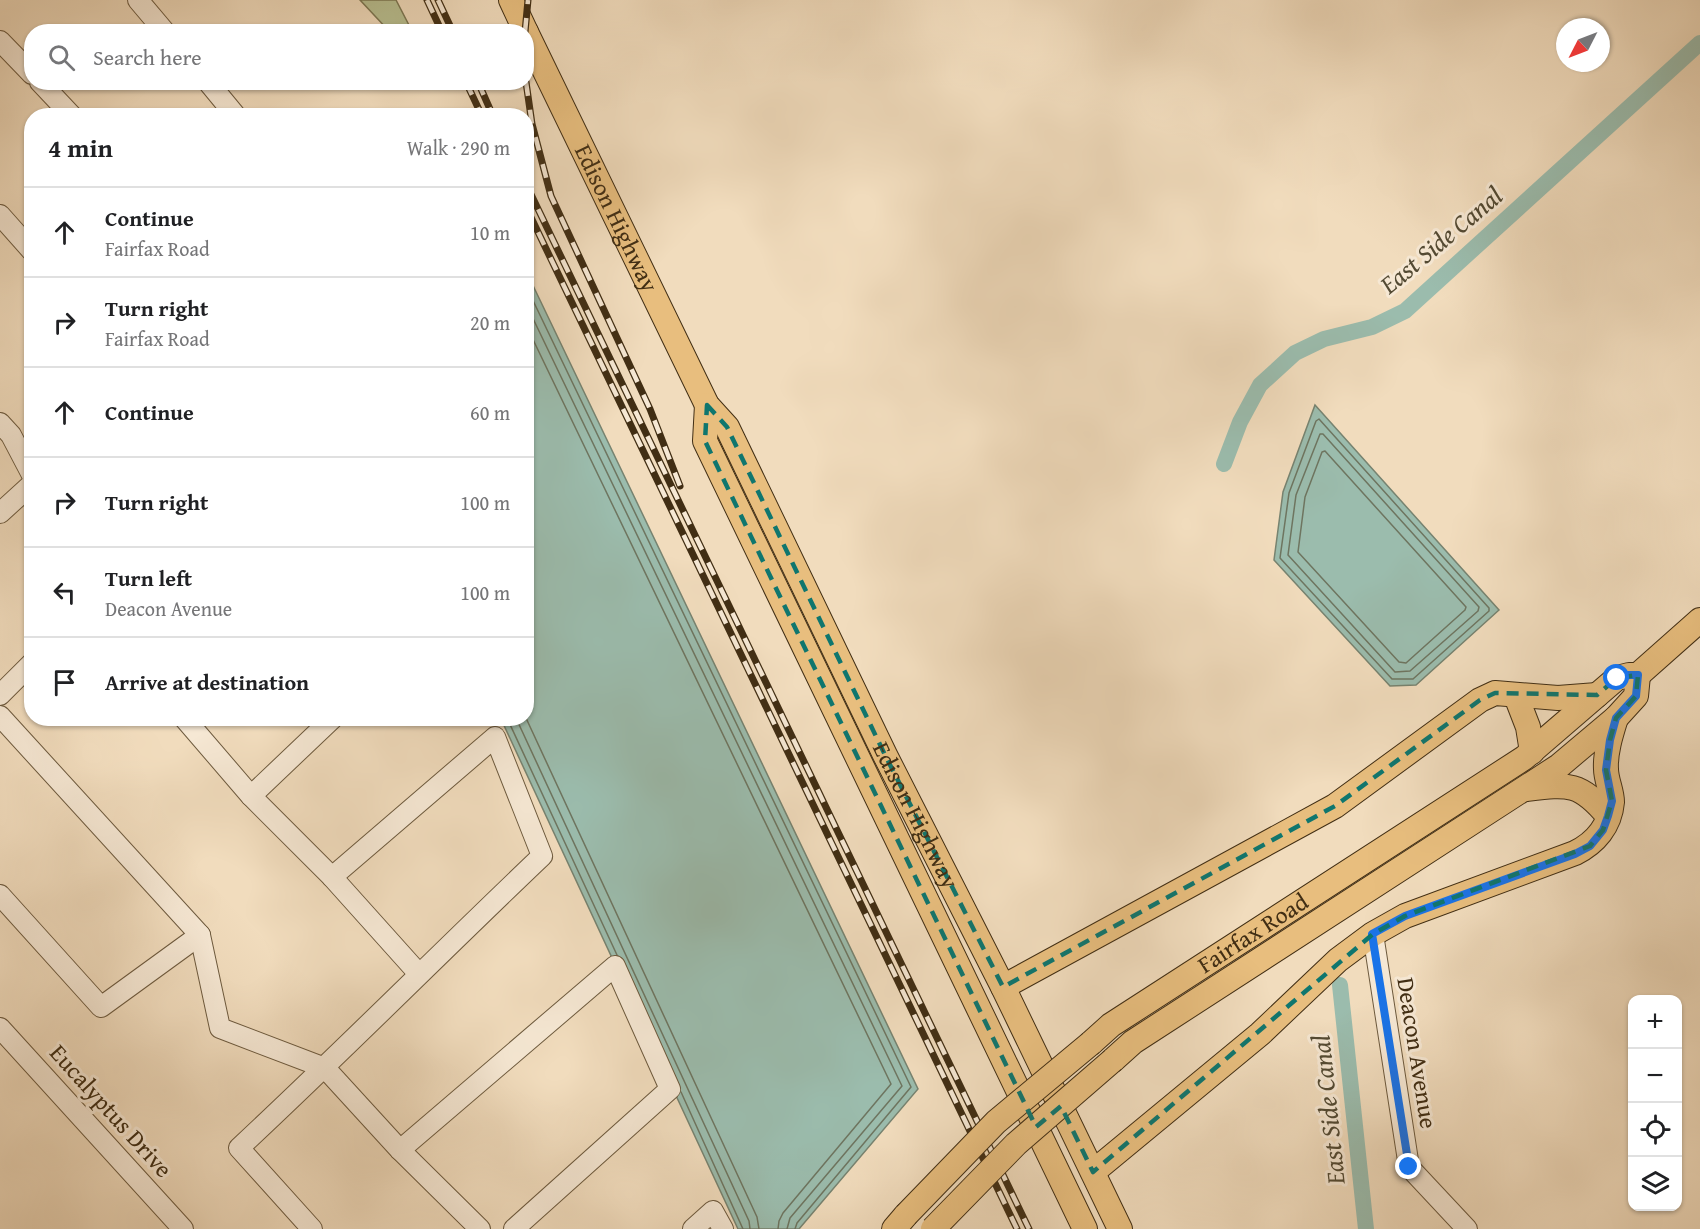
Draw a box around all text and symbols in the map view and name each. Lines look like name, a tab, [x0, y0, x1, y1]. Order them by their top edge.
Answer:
north arrow	[1556, 18, 1610, 72]
search box	[24, 24, 534, 90]
icon: search	[45, 41, 78, 74]
text: Search here	[93, 41, 202, 73]
text: 4 min	[48, 128, 113, 167]
text: Walk · 290 m	[407, 133, 510, 162]
street label: Edison Highway	[566, 138, 668, 298]
water label: East Side Canal	[1370, 176, 1511, 303]
text: Continue	[105, 202, 194, 234]
icon: ahead	[48, 216, 81, 249]
text: 10 m	[470, 218, 510, 247]
text: Fairfax Road	[105, 234, 210, 263]
text: Turn right	[105, 292, 208, 324]
icon: right	[48, 306, 81, 339]
text: 20 m	[470, 308, 510, 337]
text: Fairfax Road	[105, 324, 210, 353]
icon: ahead	[48, 396, 81, 429]
text: Continue	[105, 396, 194, 428]
text: 60 m	[470, 398, 510, 427]
icon: right	[48, 486, 81, 519]
text: Turn right	[105, 486, 208, 518]
text: 100 m	[460, 488, 510, 517]
text: Turn left	[105, 562, 192, 594]
icon: left	[48, 576, 81, 609]
text: 100 m	[460, 578, 510, 607]
text: Deacon Avenue	[105, 594, 232, 623]
route start	[1603, 664, 1629, 690]
icon: arrive	[48, 666, 81, 699]
text: Arrive at destination	[105, 666, 309, 698]
street label: Edison Highway	[864, 736, 968, 894]
street label: Fairfax Road	[1191, 884, 1315, 982]
street label: Deacon Avenue	[1388, 975, 1447, 1131]
map controls	[1628, 995, 1682, 1211]
button: +	[1628, 995, 1682, 1049]
water label: East Side Canal	[1300, 1033, 1355, 1188]
street label: Eucalyptus Drive	[42, 1036, 181, 1185]
button: −	[1628, 1049, 1682, 1103]
button: locate	[1628, 1103, 1682, 1157]
route end	[1395, 1153, 1421, 1179]
button: layers	[1628, 1157, 1682, 1211]

